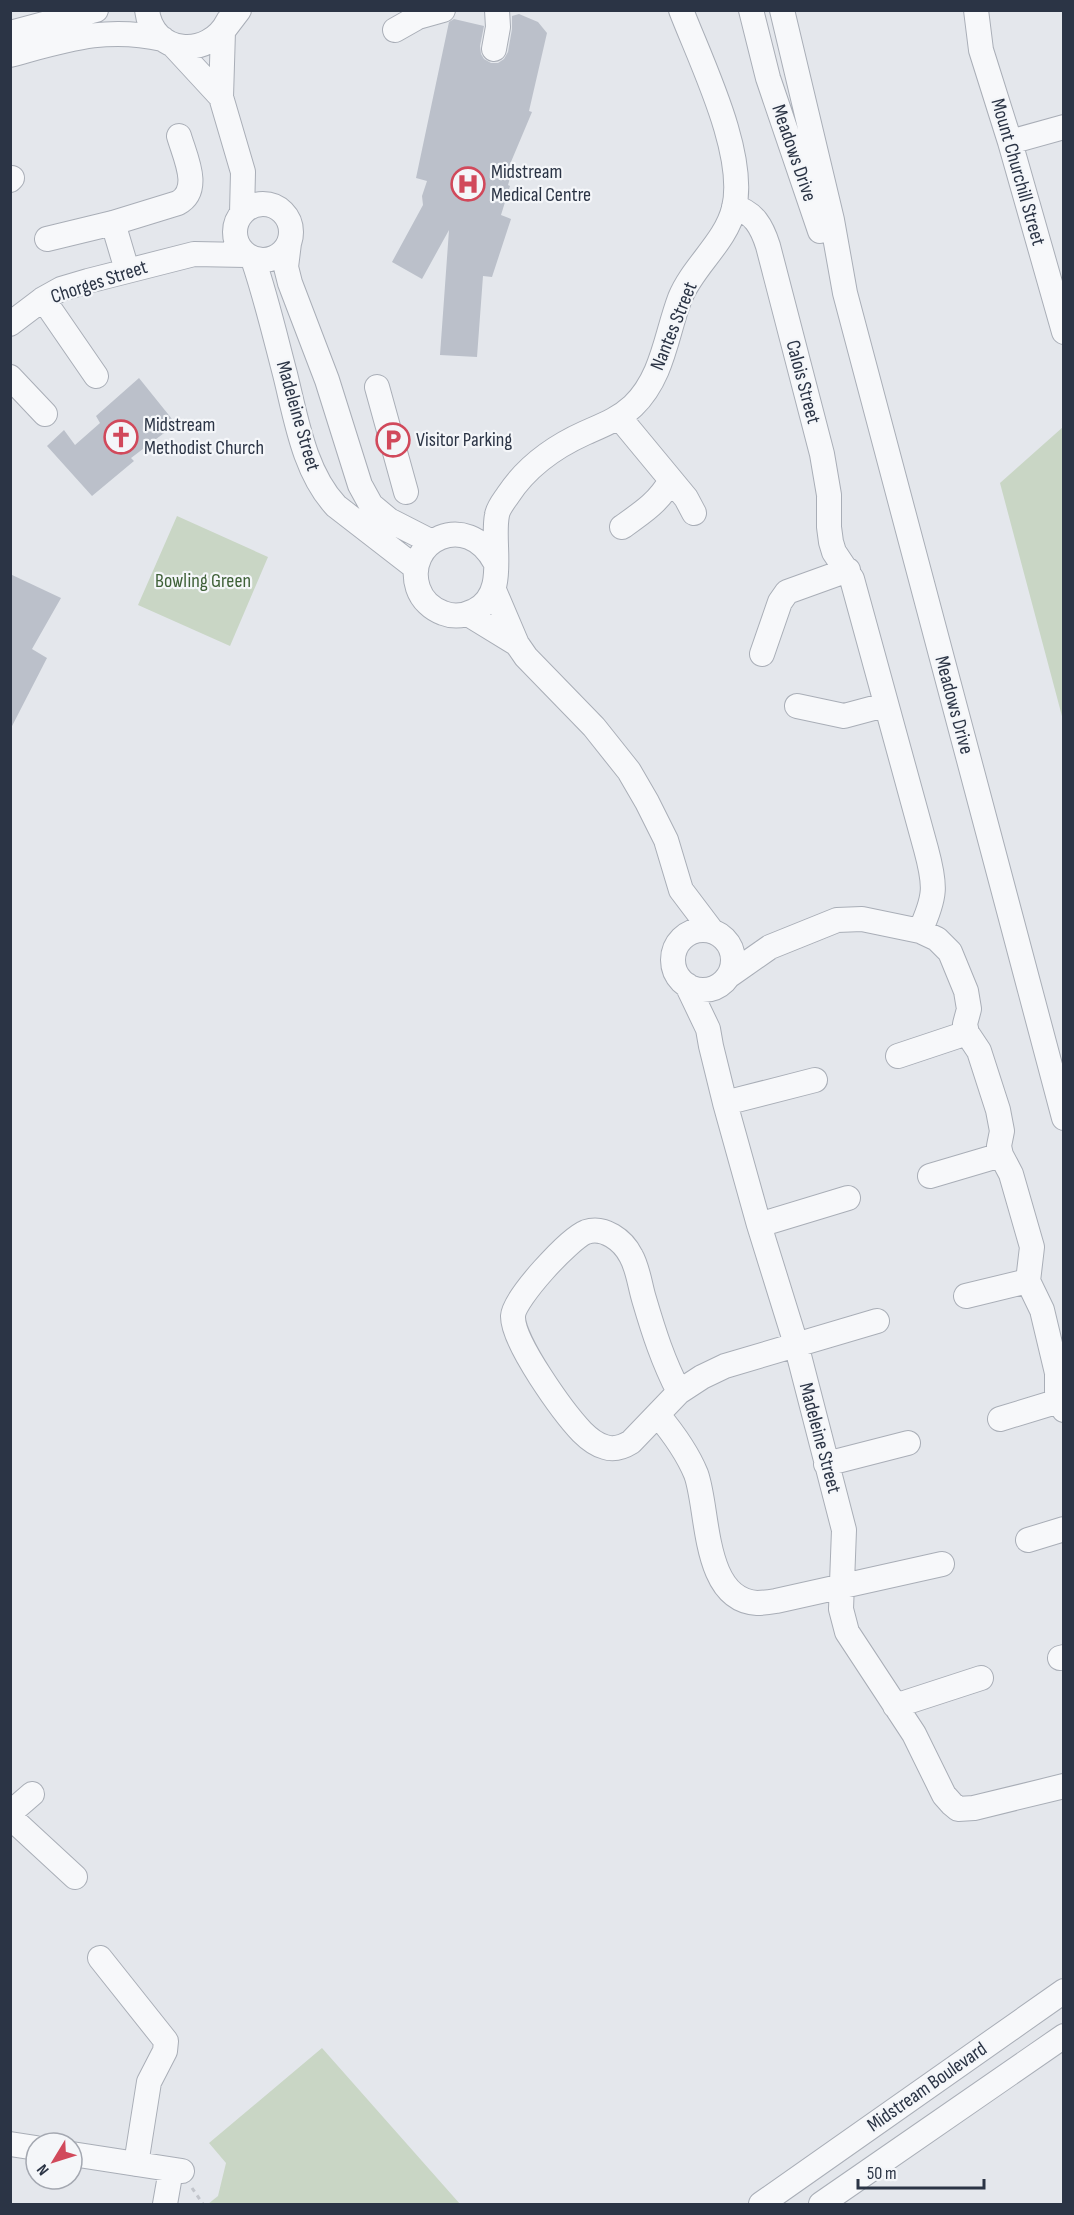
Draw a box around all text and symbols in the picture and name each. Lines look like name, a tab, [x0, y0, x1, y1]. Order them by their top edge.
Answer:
street label: Mount Churchill Street	[986, 96, 1050, 248]
street label: Meadows Drive	[766, 101, 822, 205]
place label: Midstream Medical Centre	[491, 160, 591, 207]
hospital icon: Midstream Medical Centre	[450, 166, 486, 202]
street label: Chorges Street	[48, 255, 150, 309]
street label: Nantes Street	[645, 278, 703, 374]
street label: Calois Street	[780, 338, 826, 426]
street label: Madeleine Street	[271, 358, 325, 474]
place label: Midstream Methodist Church	[144, 413, 264, 460]
church icon: Midstream Methodist Church	[103, 419, 139, 455]
parking icon: Visitor Parking	[375, 422, 411, 458]
place label: Visitor Parking	[416, 428, 512, 452]
park label: Bowling Green	[155, 569, 251, 593]
street label: Meadows Drive	[929, 653, 979, 757]
street label: Madeleine Street	[794, 1380, 846, 1496]
street label: Midstream Boulevard	[863, 2037, 991, 2137]
north arrow	[24, 2131, 84, 2191]
scale bar	[858, 2152, 984, 2190]
text: N	[33, 2160, 53, 2179]
text: 50 m	[867, 2163, 897, 2184]

